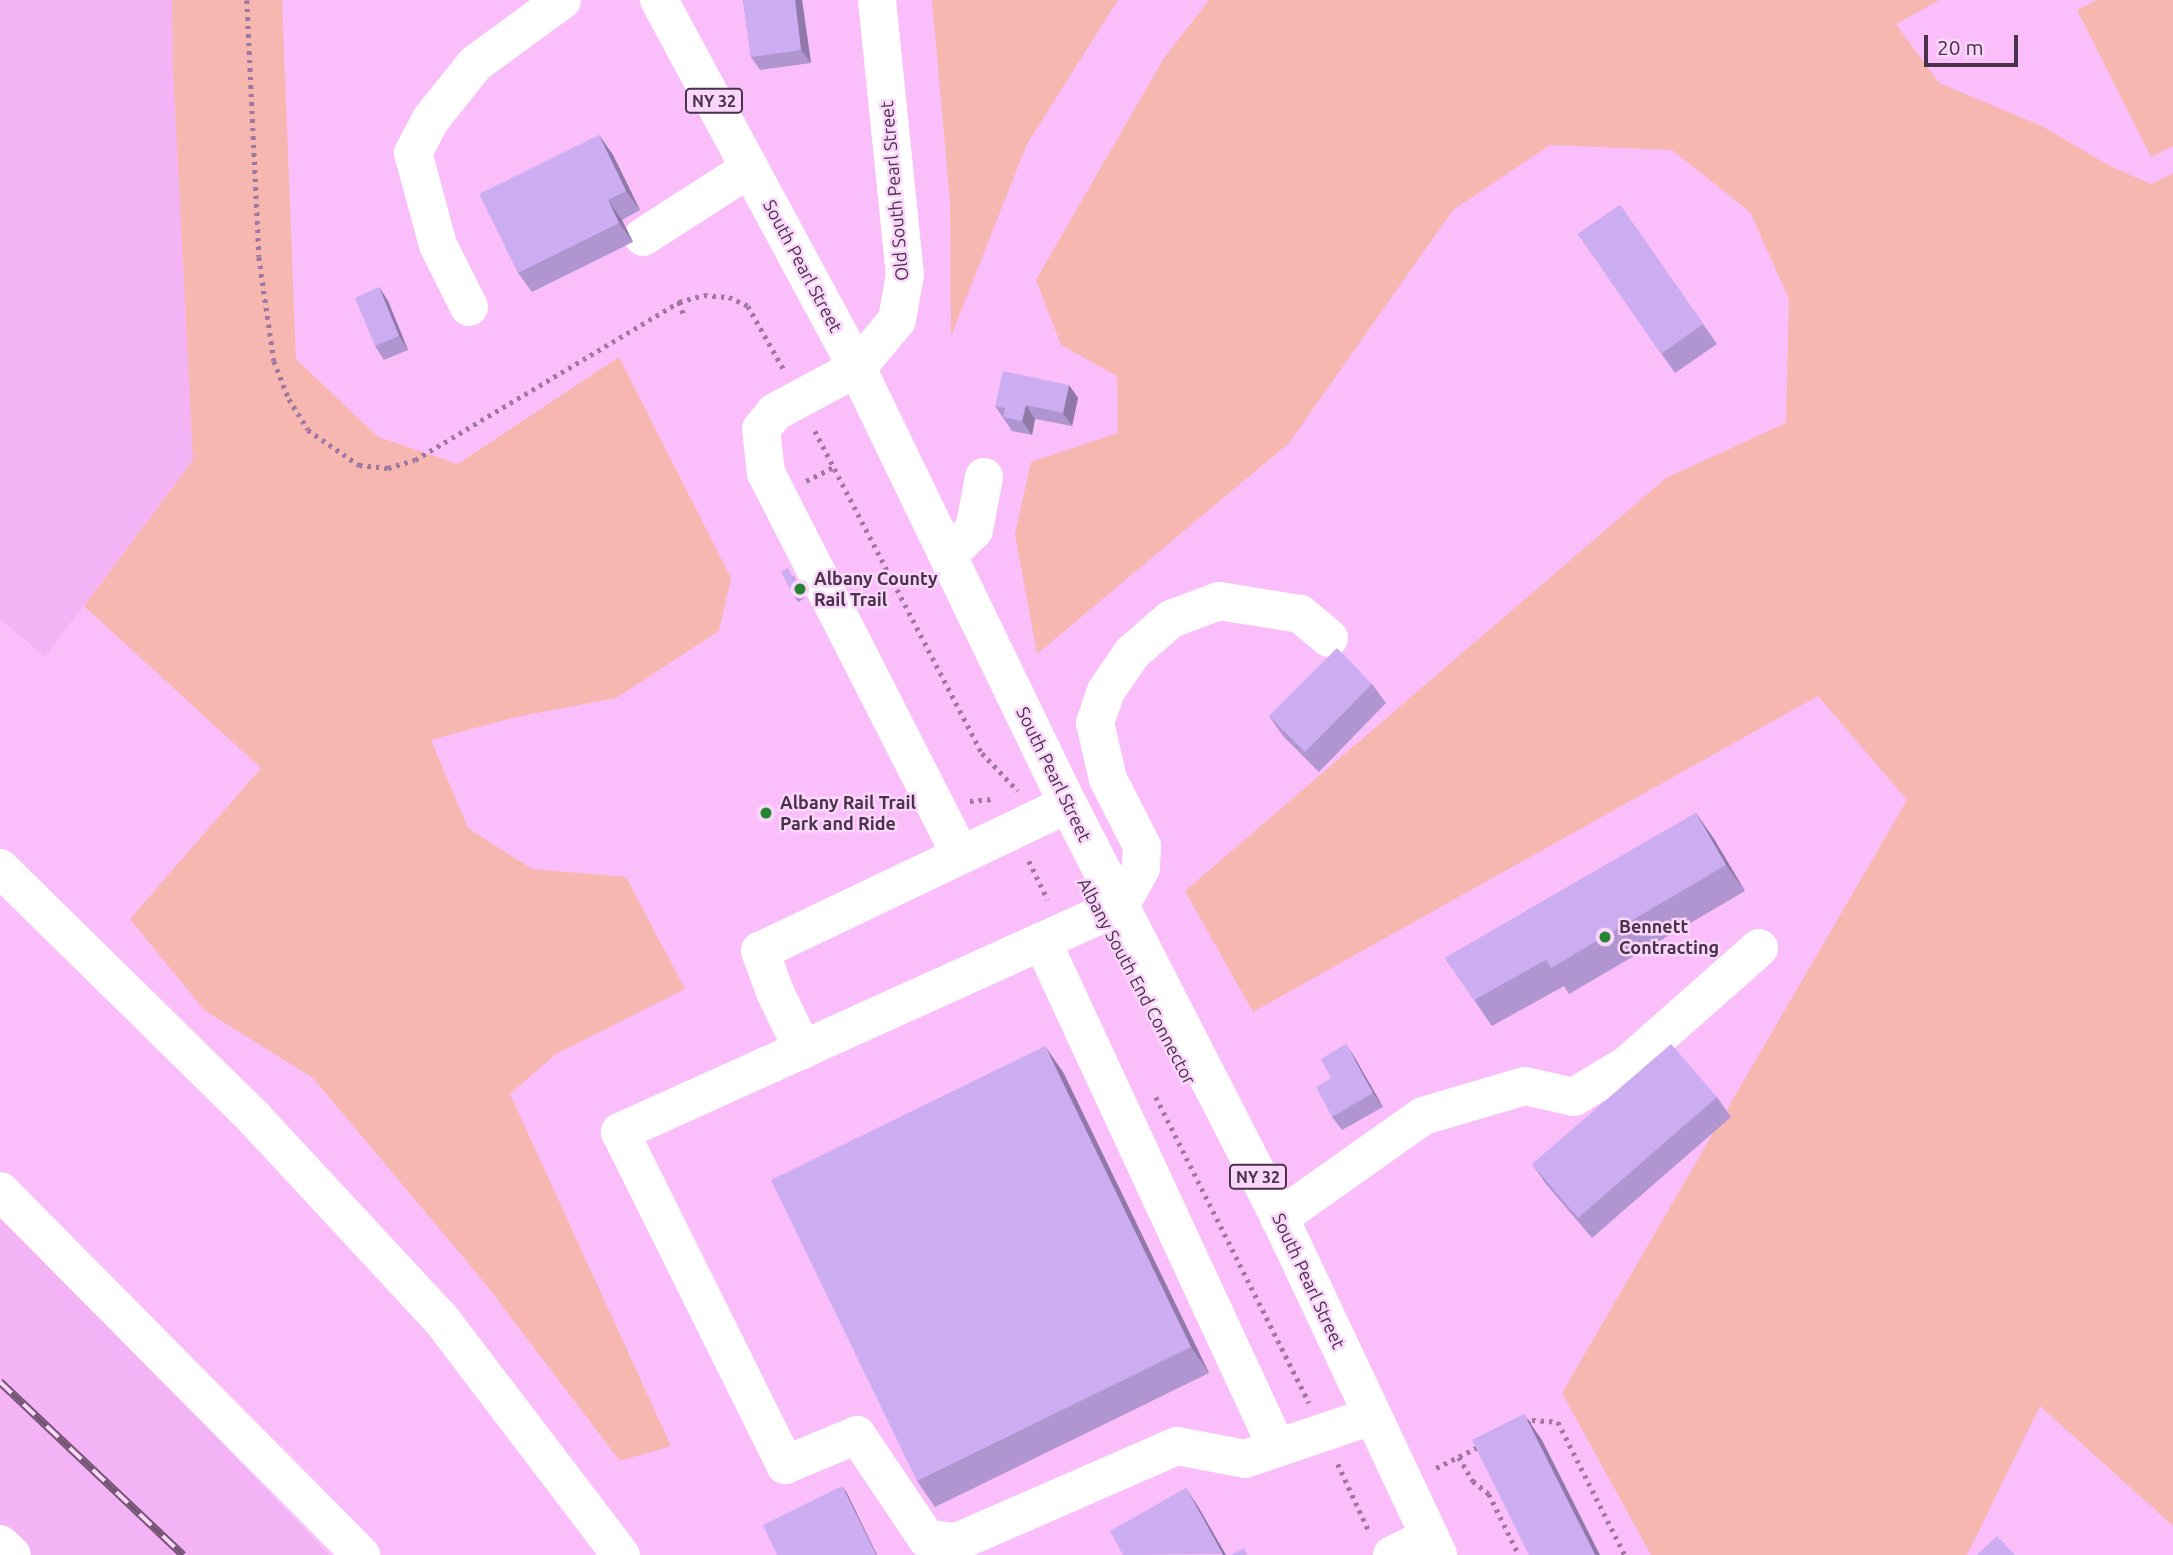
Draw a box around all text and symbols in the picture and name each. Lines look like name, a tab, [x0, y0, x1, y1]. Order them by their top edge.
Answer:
scale bar	[1928, 21, 2022, 65]
text: 20 m	[1937, 35, 1984, 59]
road number: NY 32	[684, 88, 744, 114]
street label: Old South Pearl Street	[875, 100, 913, 282]
street label: South Pearl Street	[759, 196, 847, 336]
place label: Albany County Rail Trail	[814, 568, 937, 610]
marker: Albany County Rail Trail	[792, 581, 808, 597]
street label: South Pearl Street	[1012, 703, 1096, 845]
place label: Albany Rail Trail Park and Ride	[780, 792, 916, 834]
marker: Albany Rail Trail Park and Ride	[758, 805, 774, 821]
street label: Albany South End Connector	[1073, 874, 1201, 1088]
place label: Bennett Contracting	[1619, 916, 1719, 958]
marker: Bennett Contracting	[1597, 929, 1613, 945]
road number: NY 32	[1228, 1164, 1288, 1190]
street label: South Pearl Street	[1268, 1210, 1350, 1352]

